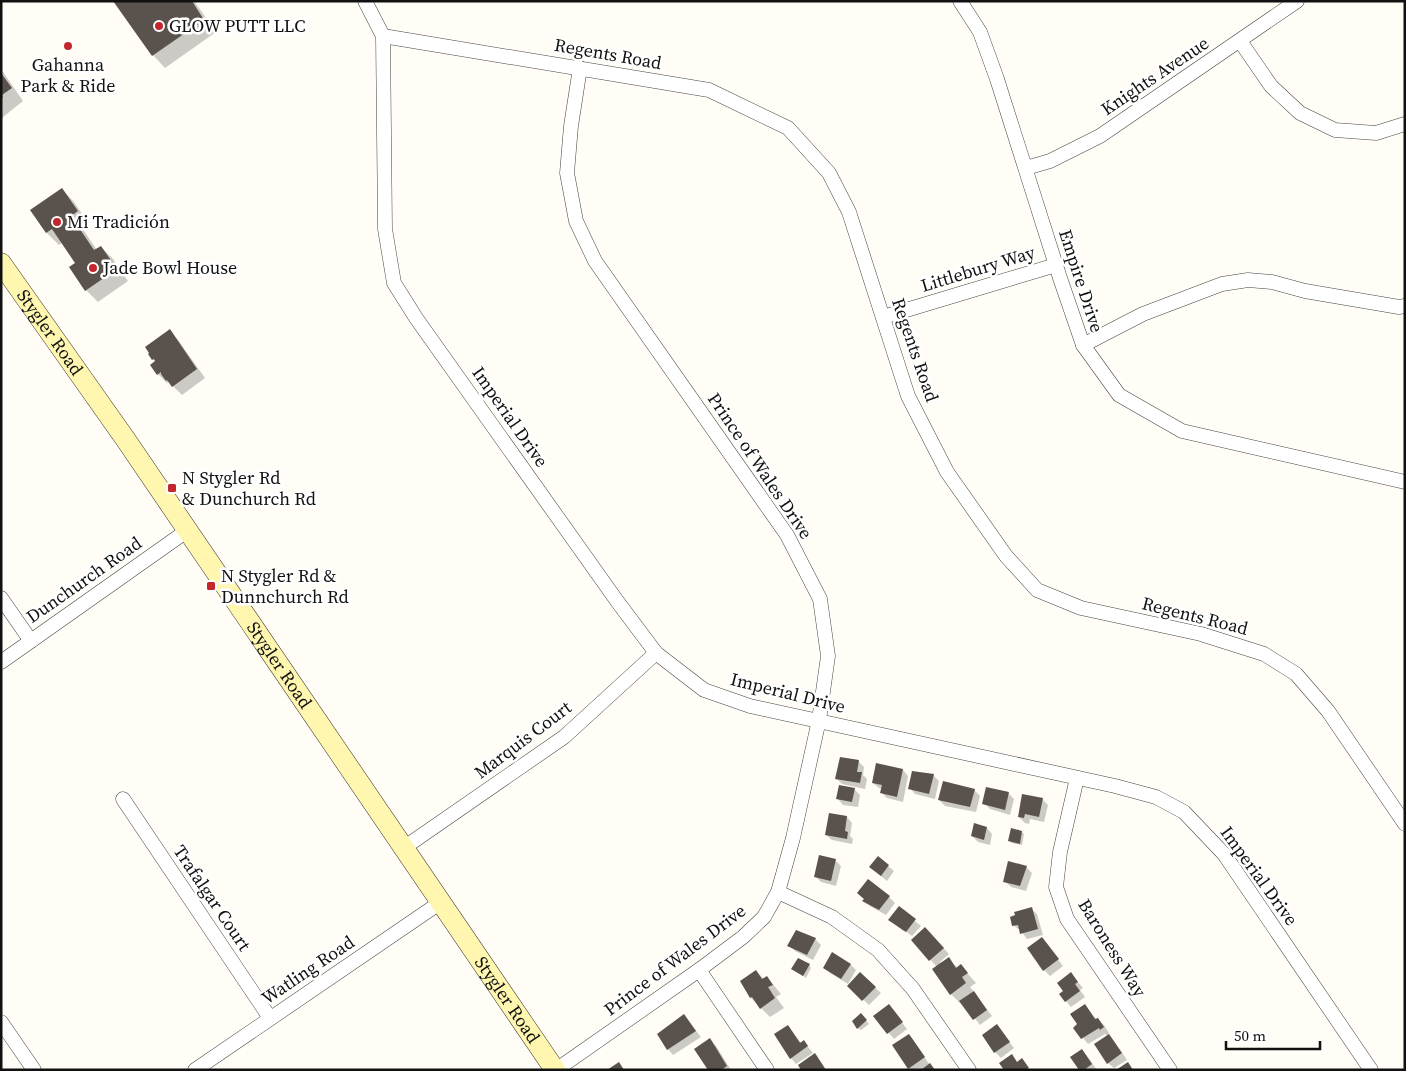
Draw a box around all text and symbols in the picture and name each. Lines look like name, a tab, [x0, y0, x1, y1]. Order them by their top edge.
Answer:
place label: GLOW PUTT LLC	[169, 13, 306, 38]
marker: GLOW PUTT LLC	[153, 20, 165, 32]
street label: Knights Avenue	[1096, 30, 1214, 121]
street label: Regents Road	[552, 32, 664, 75]
marker: Gahanna Park & Ride	[62, 40, 74, 52]
place label: Gahanna Park & Ride	[21, 52, 115, 98]
place label: Mi Tradición	[67, 209, 170, 234]
marker: Mi Tradición	[51, 216, 63, 228]
street label: Empire Drive	[1053, 226, 1110, 336]
street label: Littlebury Way	[918, 239, 1039, 298]
place label: Jade Bowl House	[102, 255, 237, 280]
marker: Jade Bowl House	[87, 262, 99, 274]
street label: Stygler Road	[11, 284, 90, 380]
street label: Regents Road	[886, 294, 945, 405]
street label: Imperial Drive	[466, 361, 554, 472]
street label: Prince of Wales Drive	[702, 388, 819, 544]
place label: N Stygler Rd & Dunchurch Rd	[182, 465, 316, 511]
marker: N Stygler Rd & Dunchurch Rd	[166, 482, 178, 494]
street label: Dunchurch Road	[21, 530, 147, 629]
place label: N Stygler Rd & Dunnchurch Rd	[221, 563, 349, 609]
marker: N Stygler Rd & Dunnchurch Rd	[205, 580, 217, 592]
street label: Regents Road	[1139, 590, 1251, 641]
street label: Stygler Road	[241, 616, 318, 713]
street label: Imperial Drive	[728, 666, 848, 719]
street label: Marquis Court	[469, 695, 577, 784]
street label: Imperial Drive	[1215, 821, 1304, 931]
street label: Trafalgar Court	[168, 840, 257, 956]
street label: Baroness Way	[1072, 894, 1153, 1002]
street label: Prince of Wales Drive	[599, 898, 751, 1021]
street label: Watling Road	[256, 929, 359, 1010]
street label: Stygler Road	[469, 951, 546, 1048]
scale bar	[1226, 1018, 1320, 1050]
text: 50 m	[1234, 1025, 1266, 1046]

